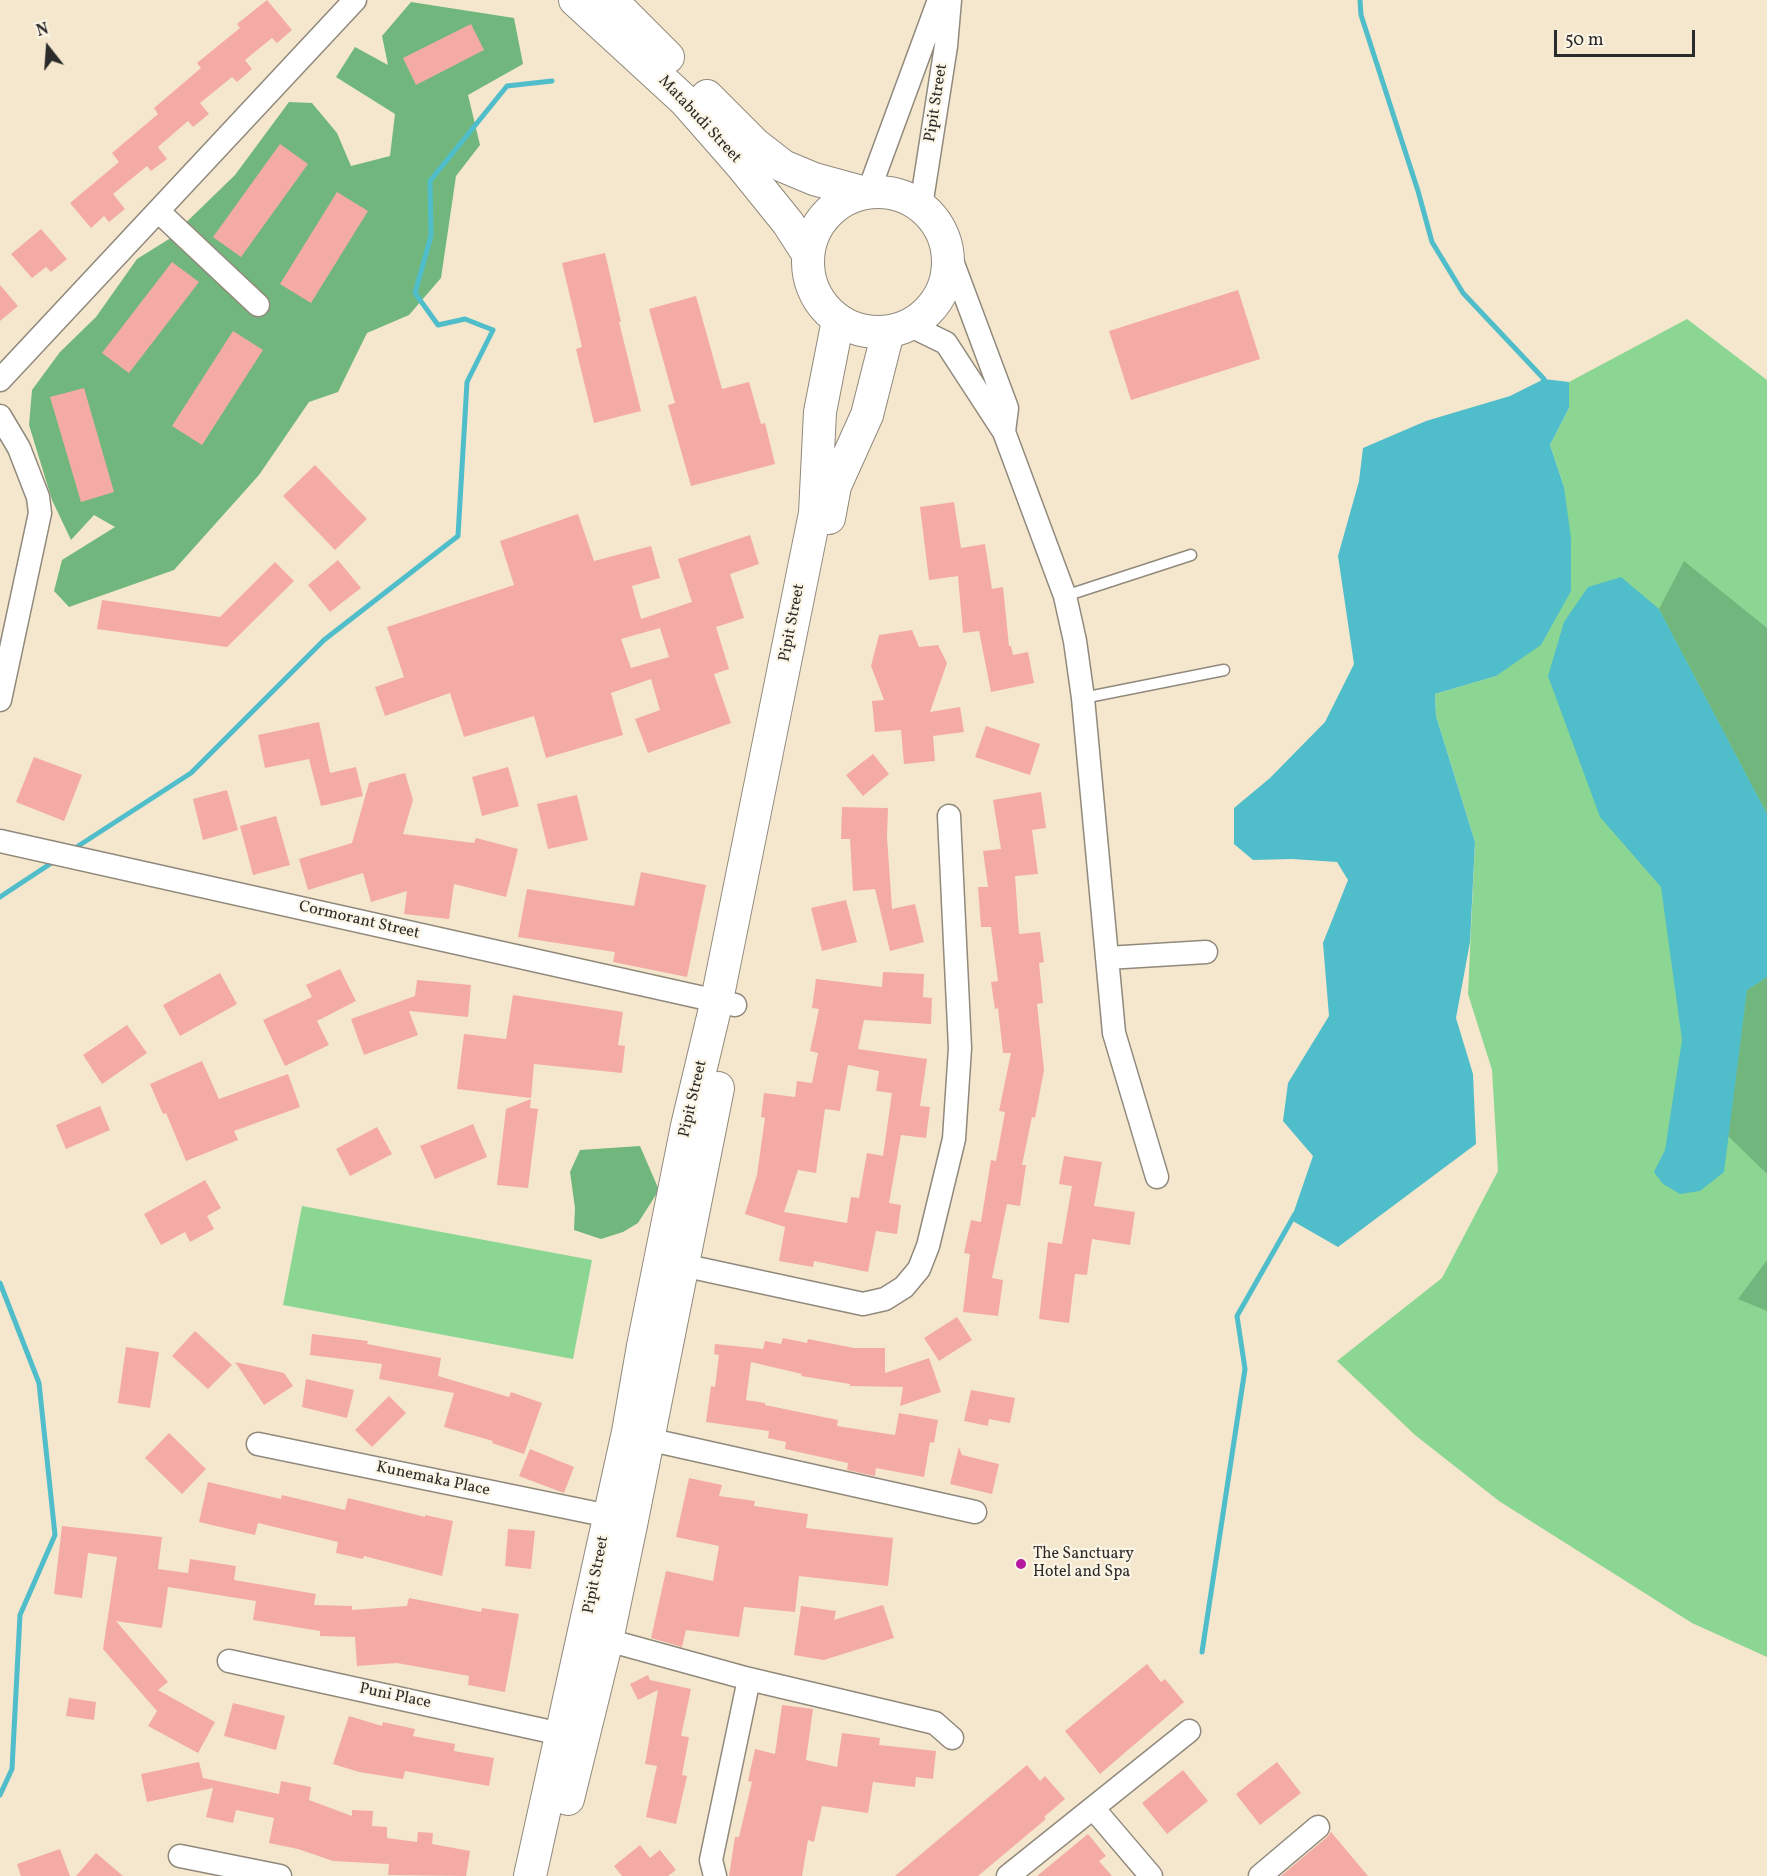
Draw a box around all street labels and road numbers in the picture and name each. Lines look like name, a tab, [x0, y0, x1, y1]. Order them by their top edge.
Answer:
street label: Pipit Street	[921, 63, 953, 143]
street label: Matabudi Street	[653, 72, 745, 168]
street label: Pipit Street	[776, 582, 810, 664]
street label: Cormorant Street	[297, 898, 421, 944]
street label: Pipit Street	[676, 1058, 712, 1140]
street label: Kunemaka Place	[374, 1459, 492, 1501]
street label: Pipit Street	[580, 1534, 614, 1616]
street label: Puni Place	[357, 1680, 433, 1714]

